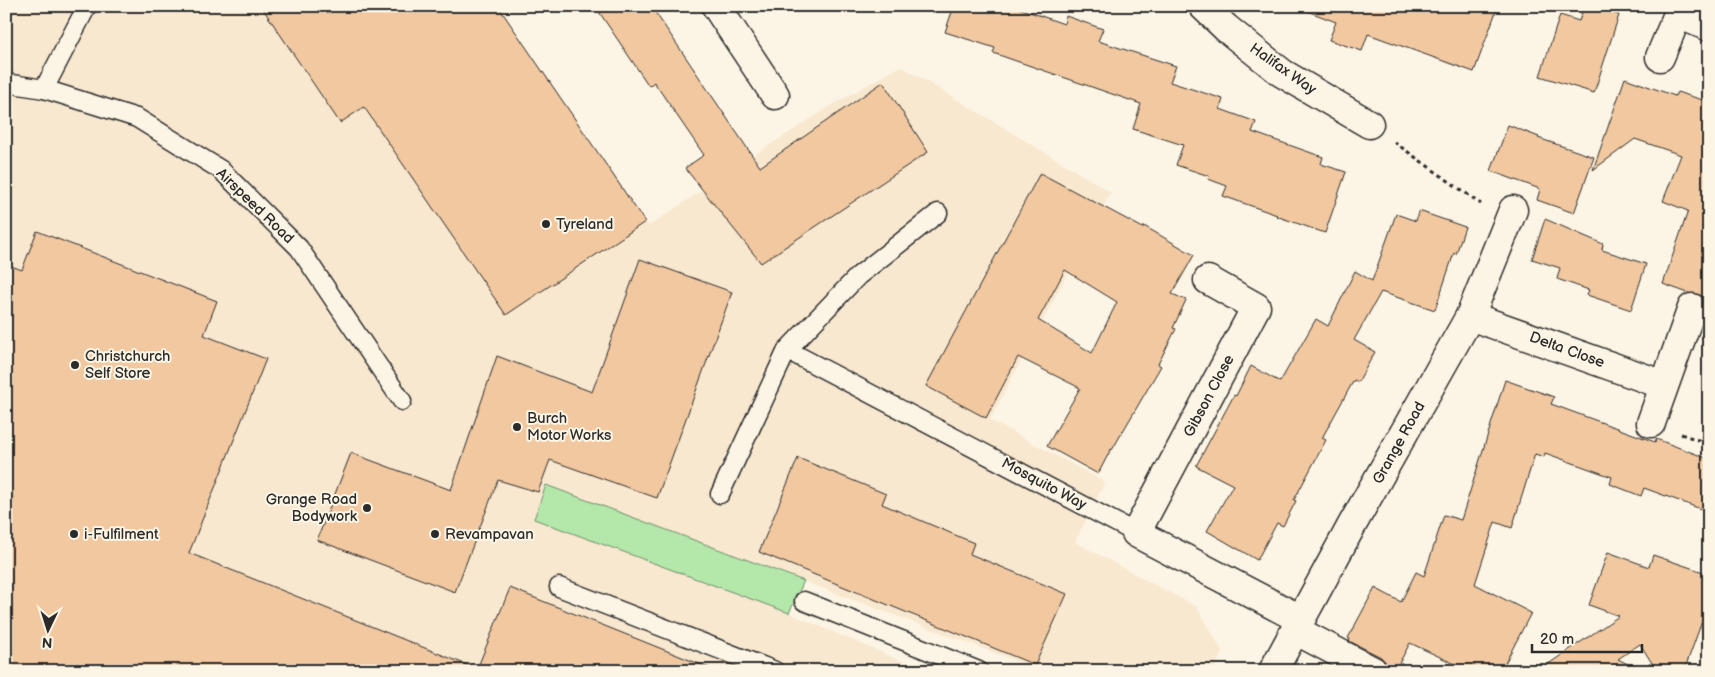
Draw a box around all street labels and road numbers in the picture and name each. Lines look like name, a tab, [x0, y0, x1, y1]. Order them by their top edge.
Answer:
street label: Halifax Way	[1246, 39, 1320, 99]
street label: Airspeed Road	[212, 164, 298, 248]
street label: Delta Close	[1527, 328, 1607, 372]
street label: Gibson Close	[1179, 352, 1239, 440]
street label: Grange Road	[1369, 399, 1429, 487]
street label: Mosquito Way	[998, 454, 1090, 514]

